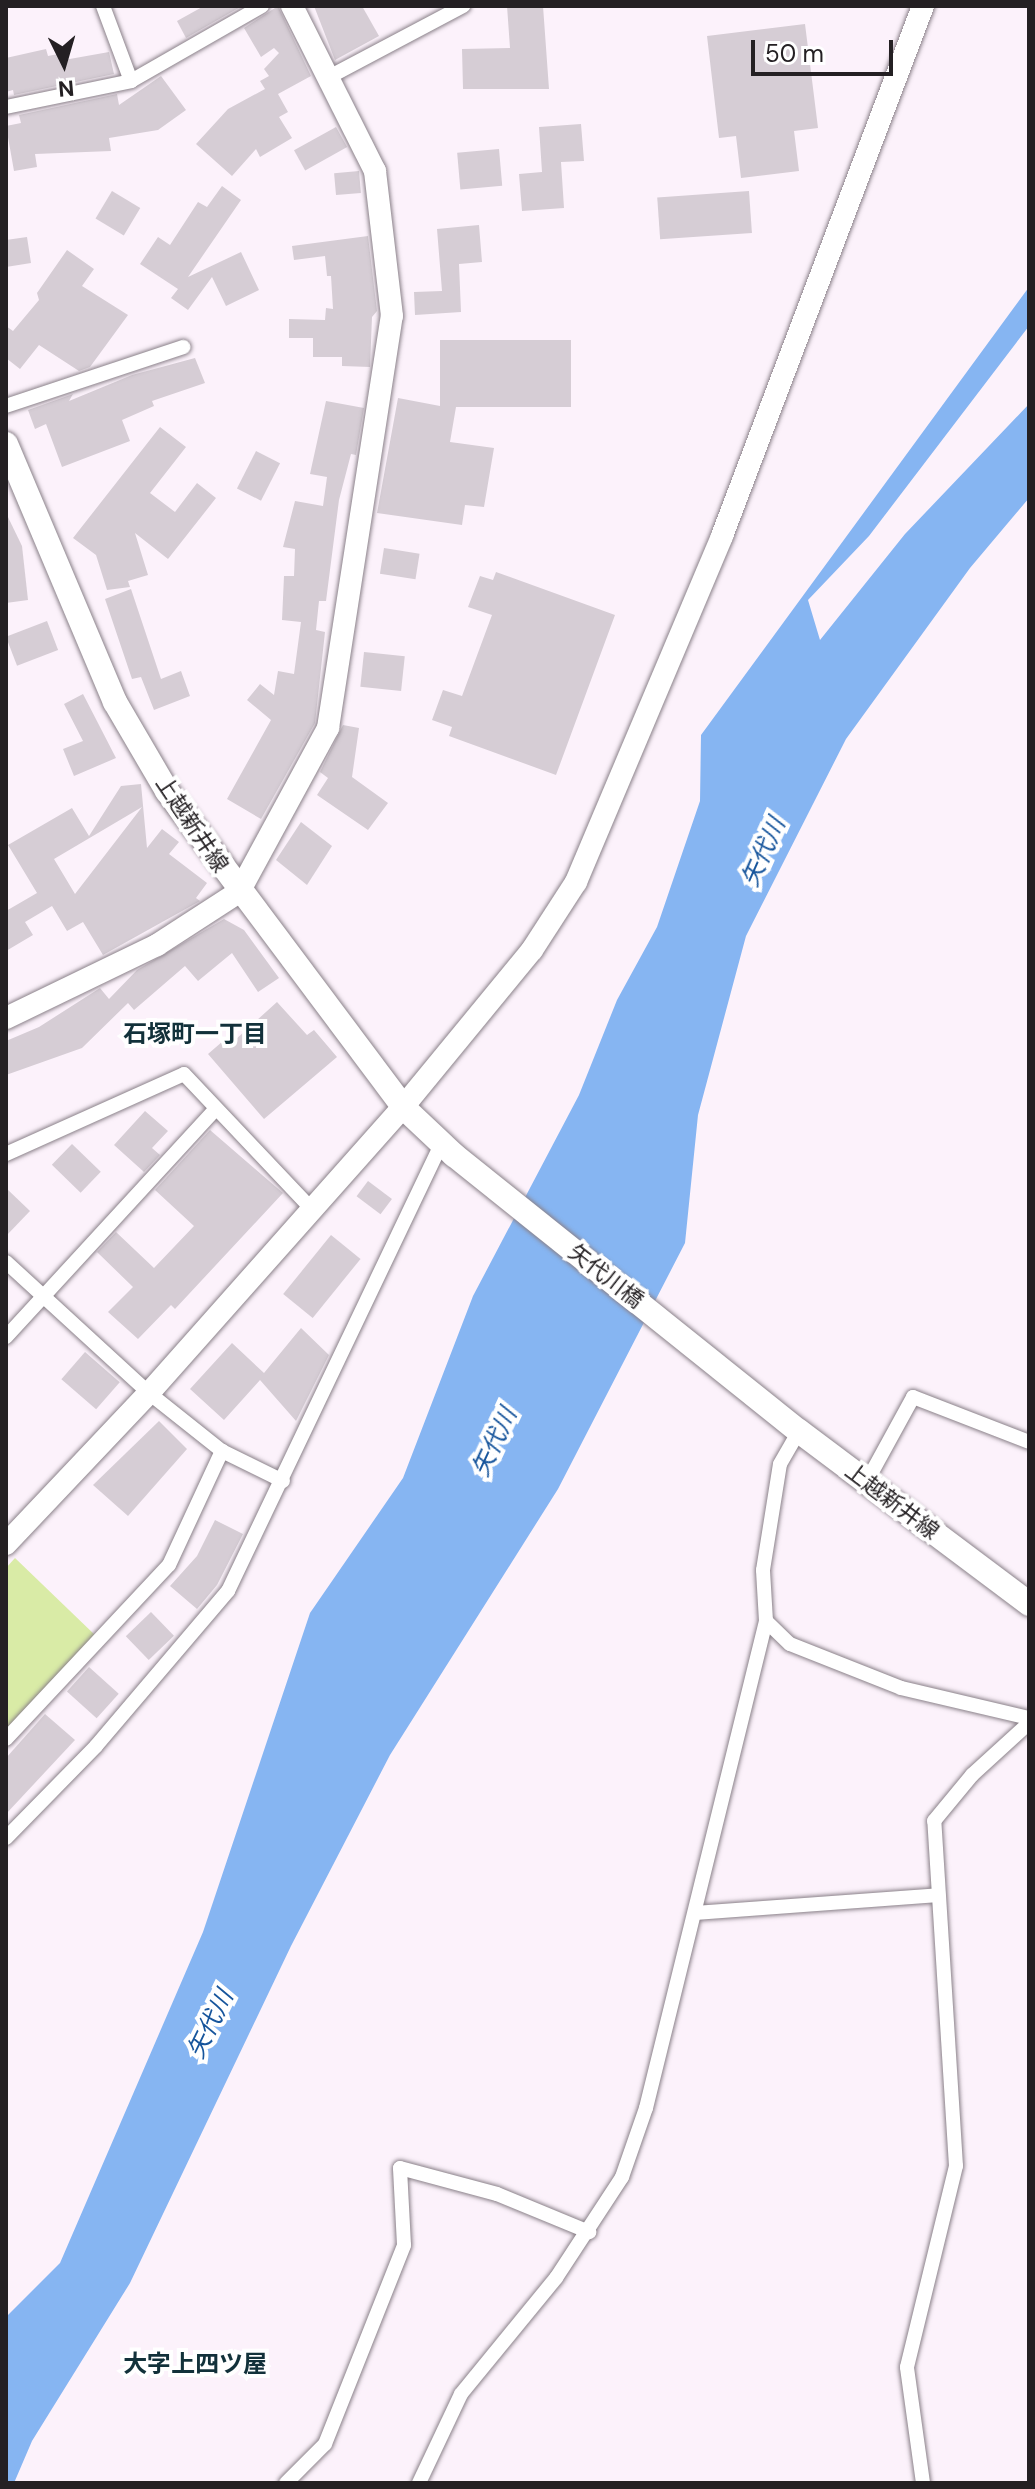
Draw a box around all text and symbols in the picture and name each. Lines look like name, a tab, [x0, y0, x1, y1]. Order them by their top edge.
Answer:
north arrow	[24, 24, 104, 104]
scale bar	[755, 24, 897, 74]
text: 50 m	[765, 38, 824, 69]
text: N	[57, 73, 75, 104]
street label: 上越新井線	[150, 771, 234, 877]
water label: 矢代川	[735, 813, 791, 891]
district label: 石塚町一丁目	[123, 1020, 267, 1048]
street label: 矢代川橋	[563, 1239, 649, 1313]
water label: 矢代川	[466, 1403, 522, 1481]
street label: 上越新井線	[840, 1457, 944, 1545]
water label: 矢代川	[181, 1985, 239, 2063]
district label: 大字上四ツ屋	[123, 2350, 267, 2378]

